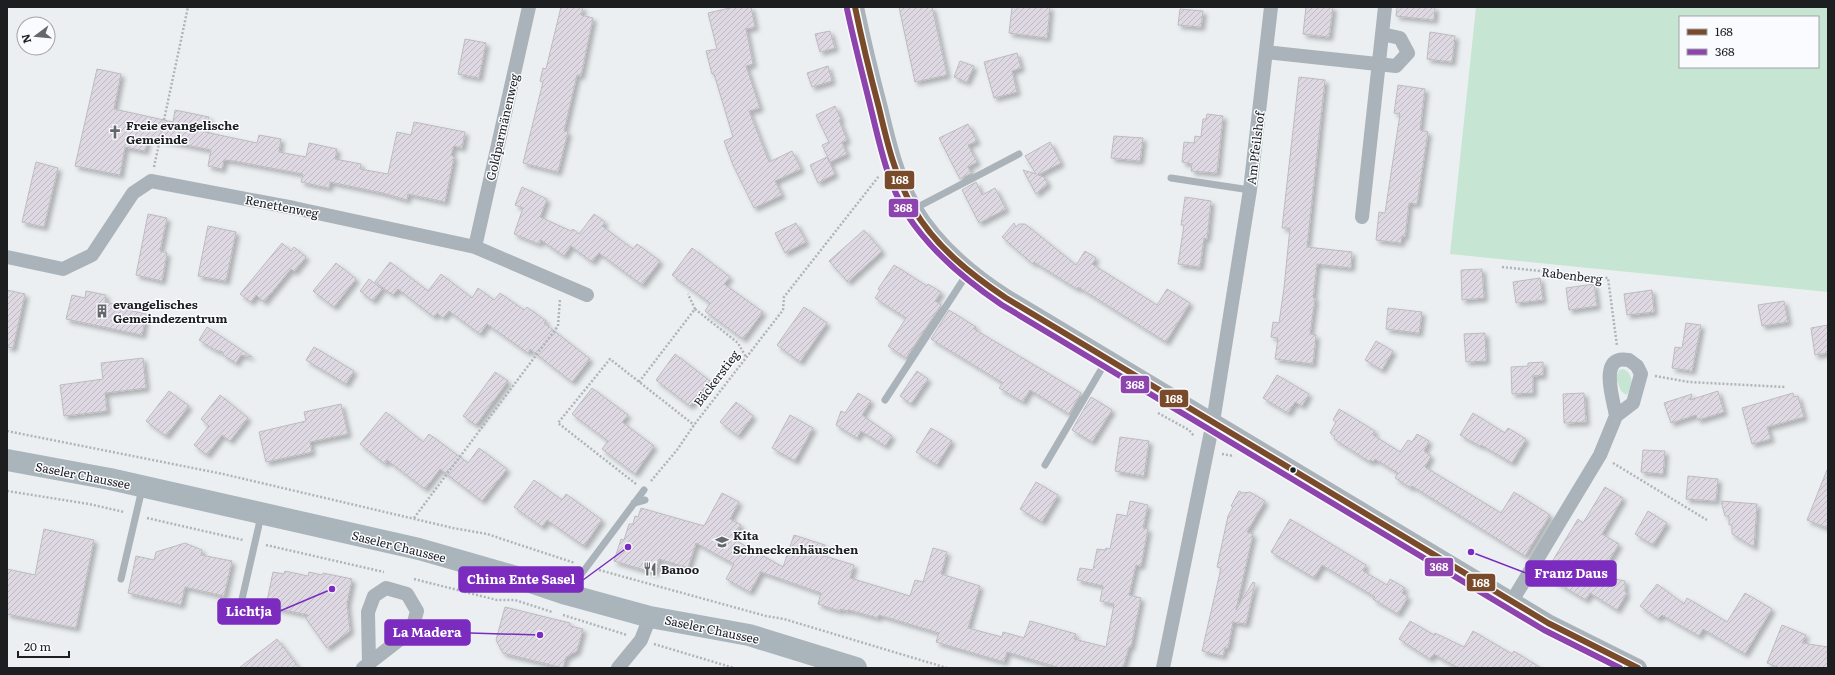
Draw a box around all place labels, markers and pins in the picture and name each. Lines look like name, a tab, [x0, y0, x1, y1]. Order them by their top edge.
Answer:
place label: Freie evangelische Gemeinde	[126, 116, 239, 148]
church icon: Freie evangelische Gemeinde	[107, 124, 123, 140]
place label: evangelisches Gemeindezentrum	[113, 295, 227, 327]
building icon: evangelisches Gemeindezentrum	[94, 303, 110, 319]
unlabelled marker	[1288, 465, 1298, 475]
place label: Kita Schneckenhäuschen	[733, 526, 859, 558]
school or university icon: Kita Schneckenhäuschen	[714, 534, 730, 550]
place label: Banoo	[661, 560, 700, 578]
restaurant icon: Banoo	[642, 561, 658, 577]
callout: Franz Daus	[1526, 561, 1616, 586]
callout: China Ente Sasel	[459, 567, 583, 592]
callout: Lichtja	[218, 599, 280, 624]
callout: La Madera	[385, 620, 470, 645]

